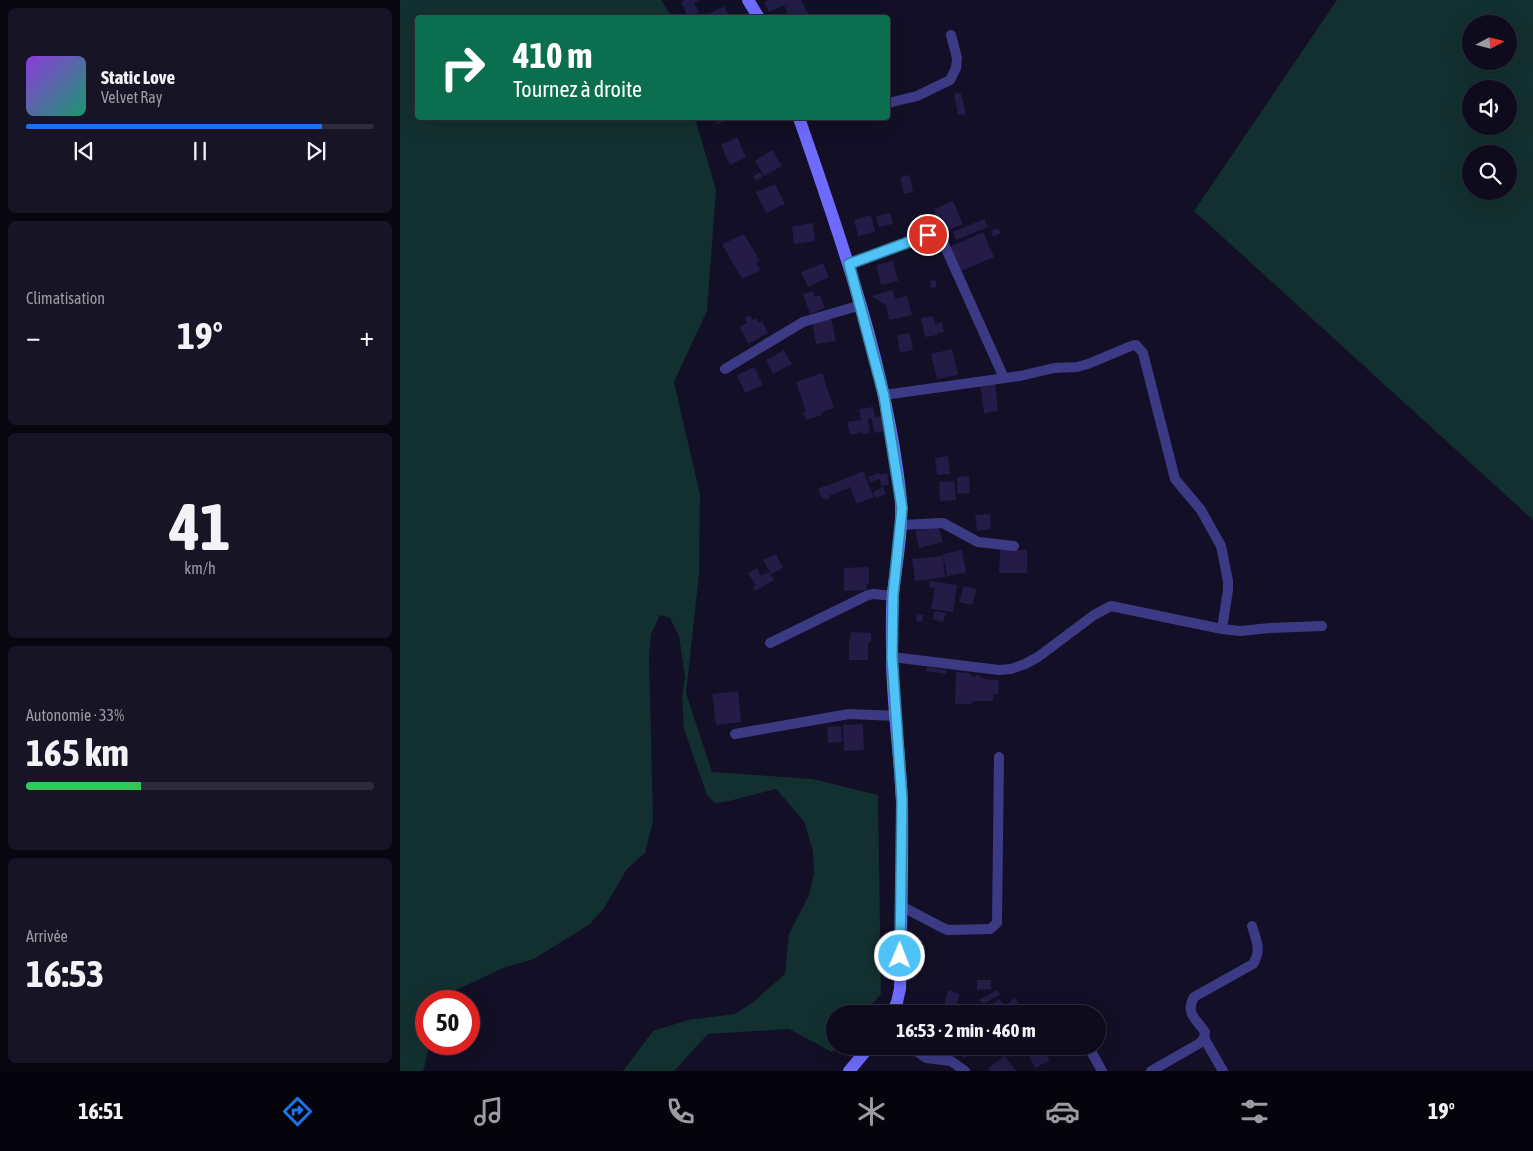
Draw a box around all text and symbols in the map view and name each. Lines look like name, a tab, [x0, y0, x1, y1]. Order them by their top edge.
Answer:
north arrow	[1462, 15, 1518, 70]
map controls	[1462, 15, 1517, 200]
icon: right	[430, 35, 495, 100]
text: 410 m	[513, 35, 592, 75]
text: Static Love	[101, 66, 175, 88]
text: Tournez à droite	[513, 76, 642, 102]
button: sound	[1462, 80, 1517, 135]
text: Velvet Ray	[101, 88, 162, 106]
icon: previous	[70, 137, 98, 165]
icon: pause	[186, 137, 214, 165]
icon: next	[302, 137, 330, 165]
button: search	[1462, 145, 1517, 200]
pin	[907, 214, 949, 256]
icon: arrive	[914, 221, 942, 249]
text: Climatisation	[26, 289, 105, 307]
text: 19°	[177, 314, 223, 357]
text: −	[26, 320, 41, 352]
text: +	[359, 320, 374, 352]
text: 41	[169, 489, 231, 564]
text: km/h	[184, 559, 216, 577]
text: Autonomie · 33%	[26, 706, 124, 724]
text: 165 km	[26, 731, 129, 774]
text: Arrivée	[26, 927, 68, 945]
position arrow	[873, 929, 925, 981]
text: 16:53	[26, 952, 104, 995]
speed limit sign: 50	[415, 990, 480, 1055]
text: 16:53 · 2 min · 460 m	[896, 1019, 1036, 1041]
icon: directions	[280, 1094, 315, 1129]
icon: music	[471, 1094, 506, 1129]
icon: phone	[663, 1094, 698, 1129]
icon: climate	[854, 1094, 889, 1129]
icon: car	[1045, 1094, 1080, 1129]
icon: filters	[1237, 1094, 1272, 1129]
text: 16:51	[78, 1098, 123, 1124]
text: 19°	[1428, 1098, 1455, 1124]

